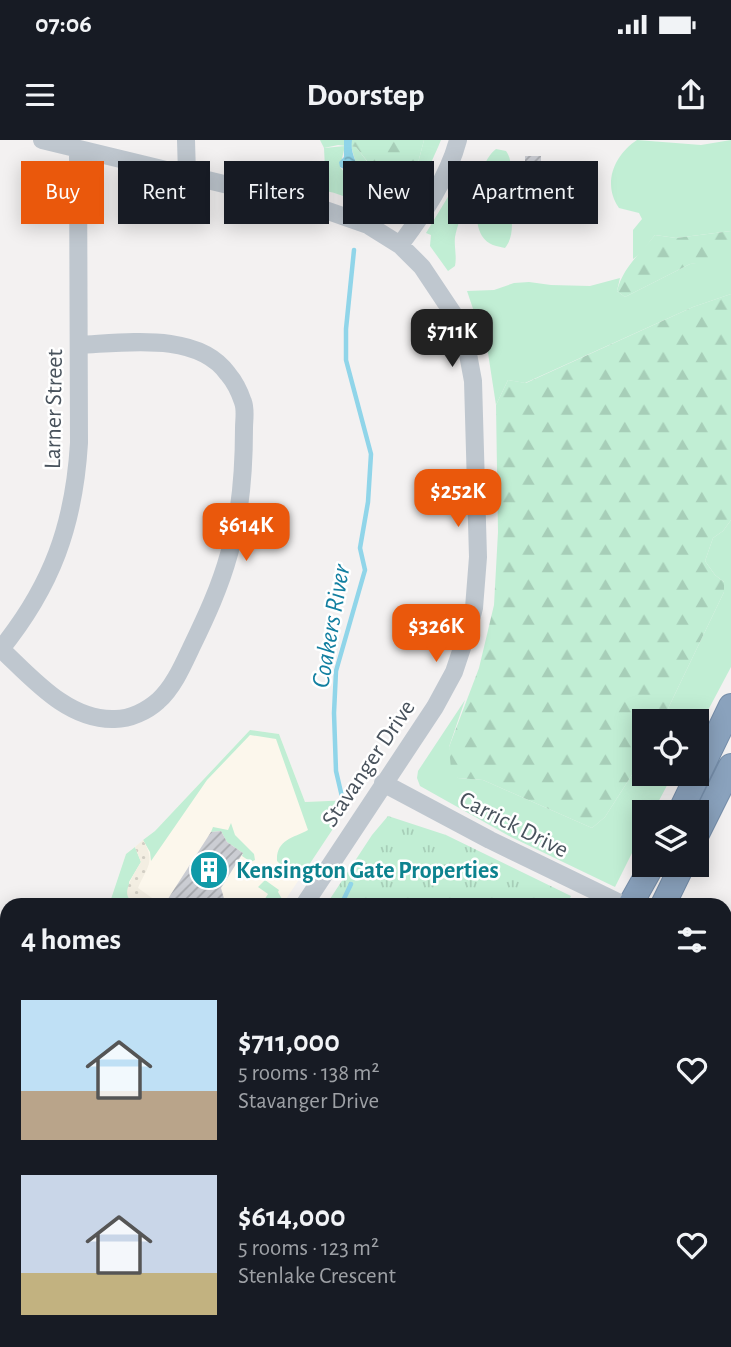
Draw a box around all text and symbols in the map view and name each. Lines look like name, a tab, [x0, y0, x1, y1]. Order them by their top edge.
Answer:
text: 07:06	[35, 11, 92, 37]
icon: menu	[21, 76, 59, 114]
icon: share	[672, 76, 710, 114]
text: Doorstep	[307, 79, 424, 111]
chip: Buy	[21, 161, 104, 224]
chip: Rent	[118, 161, 210, 224]
chip: Filters	[224, 161, 329, 224]
chip: New	[343, 161, 434, 224]
chip: Apartment	[448, 161, 598, 224]
pin: $711K	[403, 310, 501, 369]
text: $711K	[427, 320, 477, 343]
street label: Larner Street	[41, 348, 67, 469]
pin: $252K	[409, 470, 507, 529]
text: $252K	[430, 480, 486, 503]
pin: $614K	[197, 504, 295, 563]
text: $614K	[219, 514, 273, 537]
water label: Coakers River	[307, 561, 355, 690]
pin: $326K	[387, 604, 485, 664]
text: $326K	[408, 615, 464, 638]
street label: Stavanger Drive	[318, 696, 420, 831]
map controls	[632, 709, 709, 877]
button: locate	[632, 709, 709, 786]
street label: Carrick Drive	[455, 787, 572, 863]
button: layers	[632, 800, 709, 877]
building icon: Kensington Gate Properties	[188, 849, 230, 891]
place label: Kensington Gate Properties	[236, 859, 499, 883]
icon: filters	[673, 921, 711, 959]
text: 4 homes	[21, 925, 121, 955]
text: $711,000	[238, 1027, 340, 1057]
icon: home	[77, 1028, 161, 1112]
icon: heart	[673, 1051, 711, 1089]
text: 5 rooms · 138 m²	[238, 1062, 379, 1085]
text: Stavanger Drive	[238, 1090, 379, 1113]
text: $614,000	[238, 1202, 346, 1232]
icon: home	[77, 1203, 161, 1287]
icon: heart	[673, 1226, 711, 1264]
text: 5 rooms · 123 m²	[238, 1237, 379, 1260]
text: Stenlake Crescent	[238, 1265, 396, 1288]

